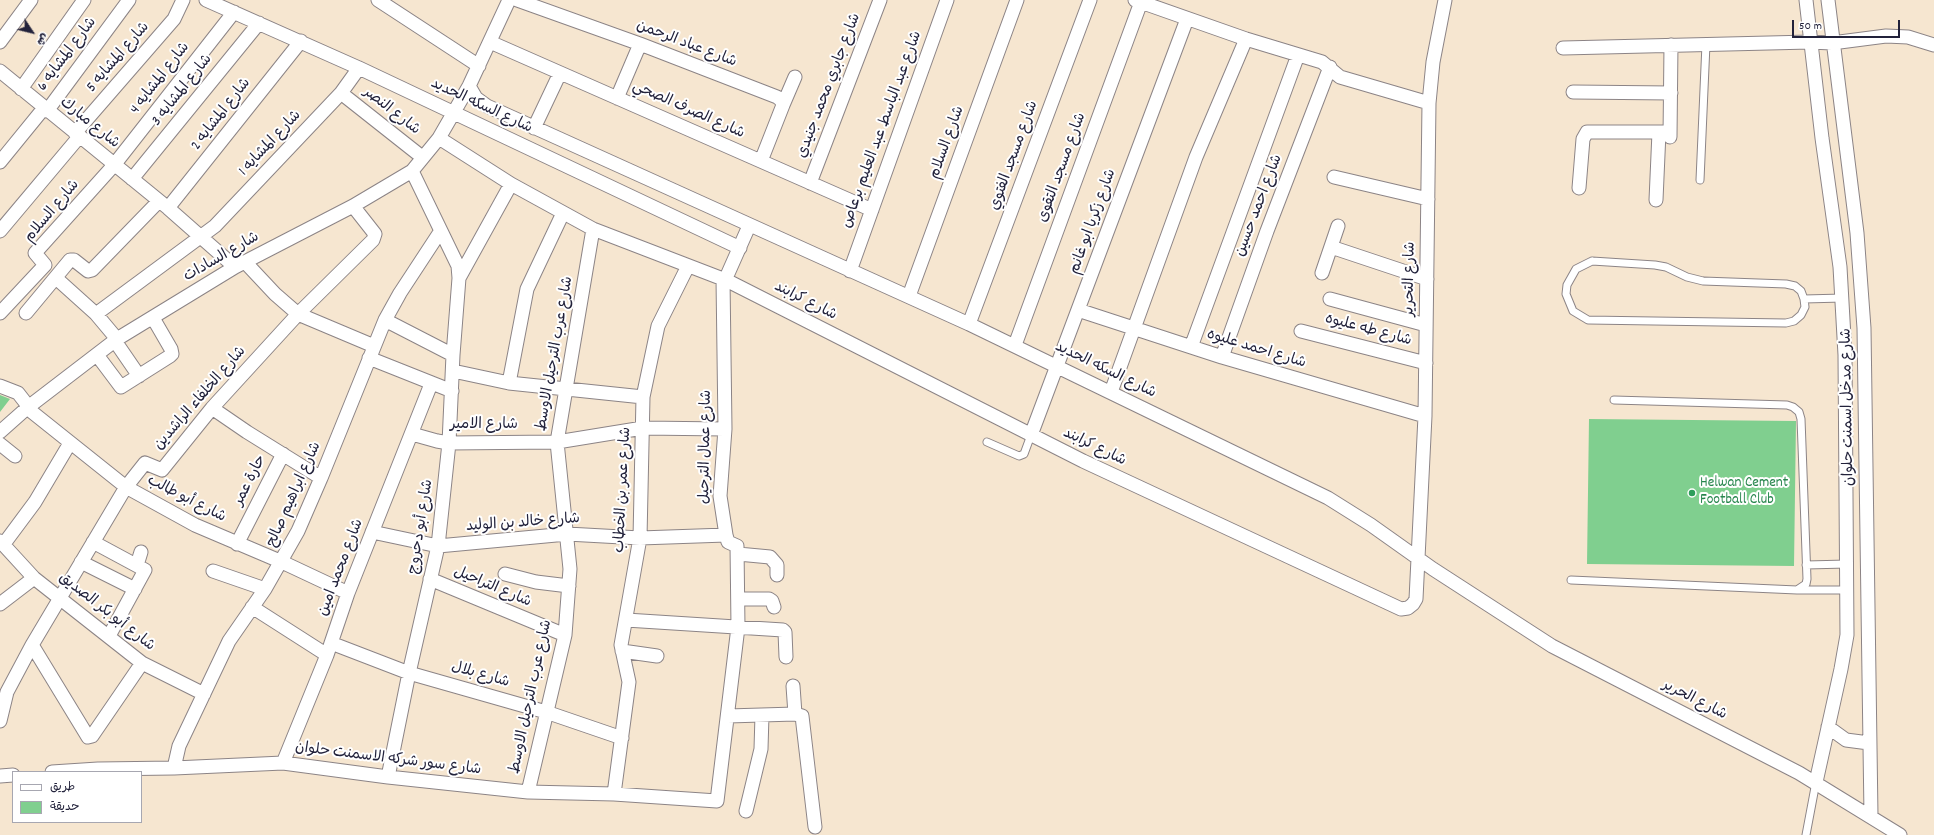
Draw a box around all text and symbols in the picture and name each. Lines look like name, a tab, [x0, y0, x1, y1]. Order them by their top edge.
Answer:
street label: شارع جابري محمد جنيدي	[794, 11, 866, 161]
north arrow	[12, 12, 52, 52]
scale bar	[1794, 12, 1902, 38]
street label: شارع المشايه 6	[35, 15, 101, 95]
street label: شارع عباد الرحمن	[633, 18, 739, 72]
text: 50 m	[1799, 18, 1822, 35]
street label: شارع المشايه 5	[84, 19, 154, 97]
street label: شارع عبد الباسط عبد العليم برعاص	[839, 29, 927, 231]
street label: شارع المشايه 4	[127, 39, 195, 119]
street label: شارع المشايه 3	[149, 52, 217, 130]
street label: شارع المشايه 2	[188, 75, 256, 155]
street label: شارع السكه الحديد	[427, 76, 535, 138]
street label: شارع الصرف الصحي	[629, 78, 747, 144]
street label: شارع النصر	[359, 84, 423, 140]
street label: شارع مبارك	[55, 94, 123, 154]
street label: شارع مسجد الفتوي	[987, 99, 1043, 213]
street label: شارع السلام	[927, 104, 969, 182]
street label: شارع المشايه 1	[236, 107, 306, 181]
street label: شارع مسجد التقوى	[1035, 111, 1091, 225]
street label: شارع احمد حسين	[1232, 152, 1288, 260]
street label: شارع زكريا ابو غانم	[1067, 167, 1121, 277]
street label: شارع السلام	[22, 177, 84, 247]
street label: شارع السادات	[181, 229, 263, 287]
street label: شارع التحرير	[1401, 241, 1421, 317]
street label: شارع عرب الترحيل الاوسط	[534, 275, 578, 433]
street label: شارع كرابند	[771, 279, 839, 325]
street label: شارع طه عليوه	[1323, 311, 1413, 351]
street label: شارع احمد عليوه	[1204, 326, 1308, 374]
street label: شارع مدخل اسمنت حلوان	[1839, 328, 1859, 486]
street label: شارع السكه الحديد	[1051, 339, 1159, 403]
street label: شارع الخلفاء الراشدين	[151, 343, 251, 455]
street label: شارع عمال الترحيل	[697, 390, 717, 504]
street label: شارع الامير	[450, 417, 518, 435]
street label: شارع كرابند	[1059, 425, 1129, 471]
street label: شارع عمر بن الخطاب	[612, 427, 636, 553]
street label: شارع ابراهيم صالح	[264, 440, 326, 550]
street label: حارة عمر	[231, 453, 271, 509]
street label: شارع أبو طالب	[144, 472, 228, 528]
place label: Helwan Cement Football Club	[1700, 475, 1788, 510]
street label: شارع أبو دحروج	[406, 478, 438, 576]
marker: Helwan Cement Football Club	[1687, 488, 1697, 498]
street label: شارع خالد بن الوليد	[465, 511, 581, 537]
street label: شارع محمد امين	[315, 517, 369, 619]
street label: شارع التراحيل	[450, 564, 534, 612]
street label: شارع أبو بكر الصديق	[54, 570, 158, 656]
street label: شارع عرب الترحيل الاوسط	[507, 618, 557, 776]
street label: شارع بلال	[449, 659, 511, 693]
street label: شارع الحرير	[1659, 677, 1729, 725]
street label: شارع سور شركه الاسمنت حلوان	[294, 740, 482, 780]
legend	[12, 771, 142, 823]
text: طريق	[50, 779, 75, 796]
text: حديقة	[50, 799, 79, 816]

